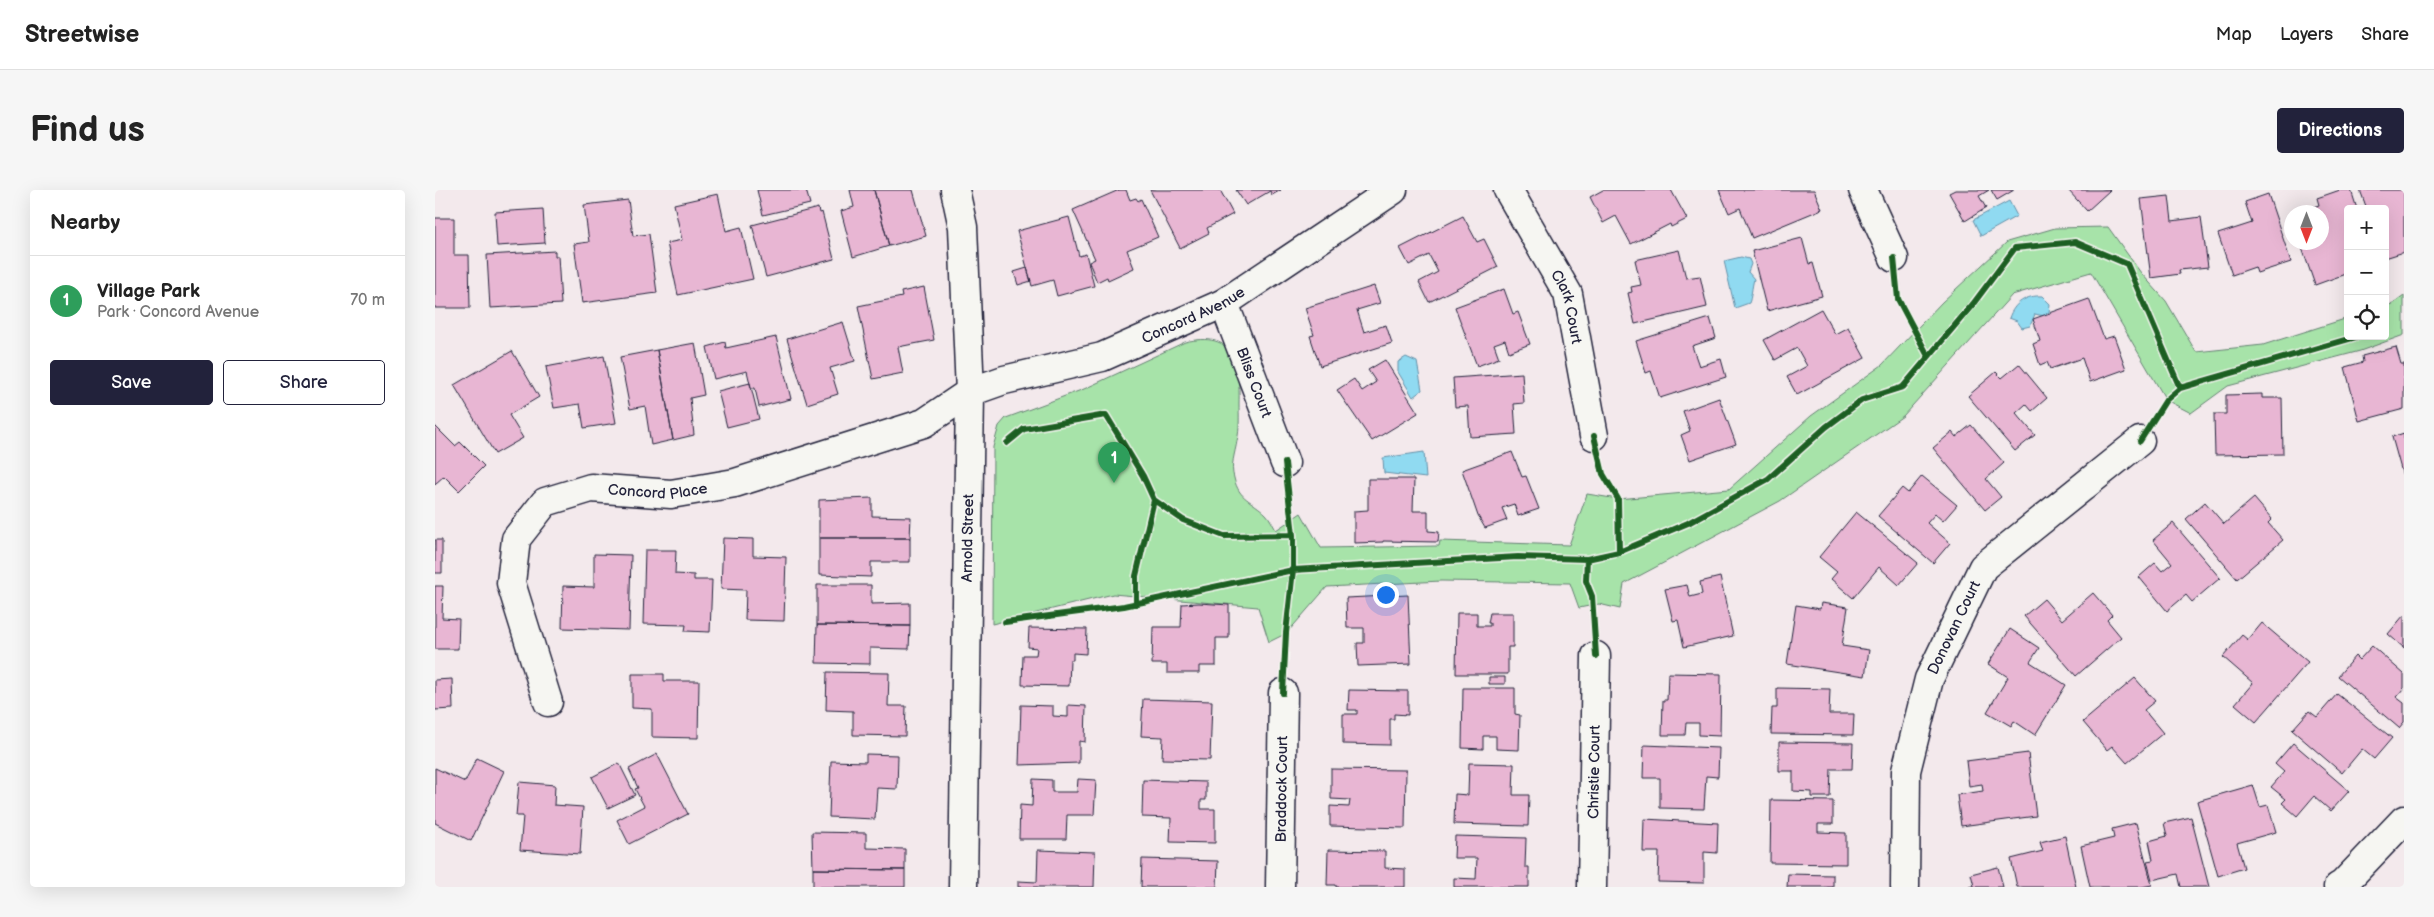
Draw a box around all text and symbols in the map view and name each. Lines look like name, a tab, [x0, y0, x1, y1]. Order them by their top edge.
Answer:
text: Streetwise	[25, 20, 139, 49]
text: Map	[2216, 24, 2252, 45]
text: Layers	[2280, 24, 2333, 45]
text: Share	[2361, 24, 2409, 45]
button: Directions	[2277, 108, 2404, 153]
text: Find us	[30, 109, 145, 152]
north arrow	[2284, 205, 2329, 250]
map controls	[2344, 205, 2389, 340]
button: +	[2344, 205, 2389, 250]
text: Nearby	[50, 210, 120, 235]
button: −	[2344, 250, 2389, 295]
street label: Clark Court	[1547, 266, 1586, 346]
text: Village Park	[97, 280, 200, 303]
street label: Concord Avenue	[1139, 282, 1249, 348]
text: 1	[63, 291, 69, 310]
text: 70 m	[350, 291, 385, 310]
button: locate	[2344, 295, 2389, 340]
text: Park · Concord Avenue	[97, 303, 259, 322]
street label: Bliss Court	[1232, 345, 1276, 421]
button: Save	[50, 360, 213, 405]
button: Share	[223, 360, 385, 405]
pin: 1	[1098, 442, 1130, 483]
street label: Concord Place	[607, 478, 709, 504]
street label: Arnold Street	[958, 493, 978, 582]
street label: Donovan Court	[1923, 577, 1985, 678]
your location	[1373, 582, 1399, 608]
street label: Christie Court	[1584, 724, 1604, 819]
street label: Braddock Court	[1271, 735, 1292, 842]

